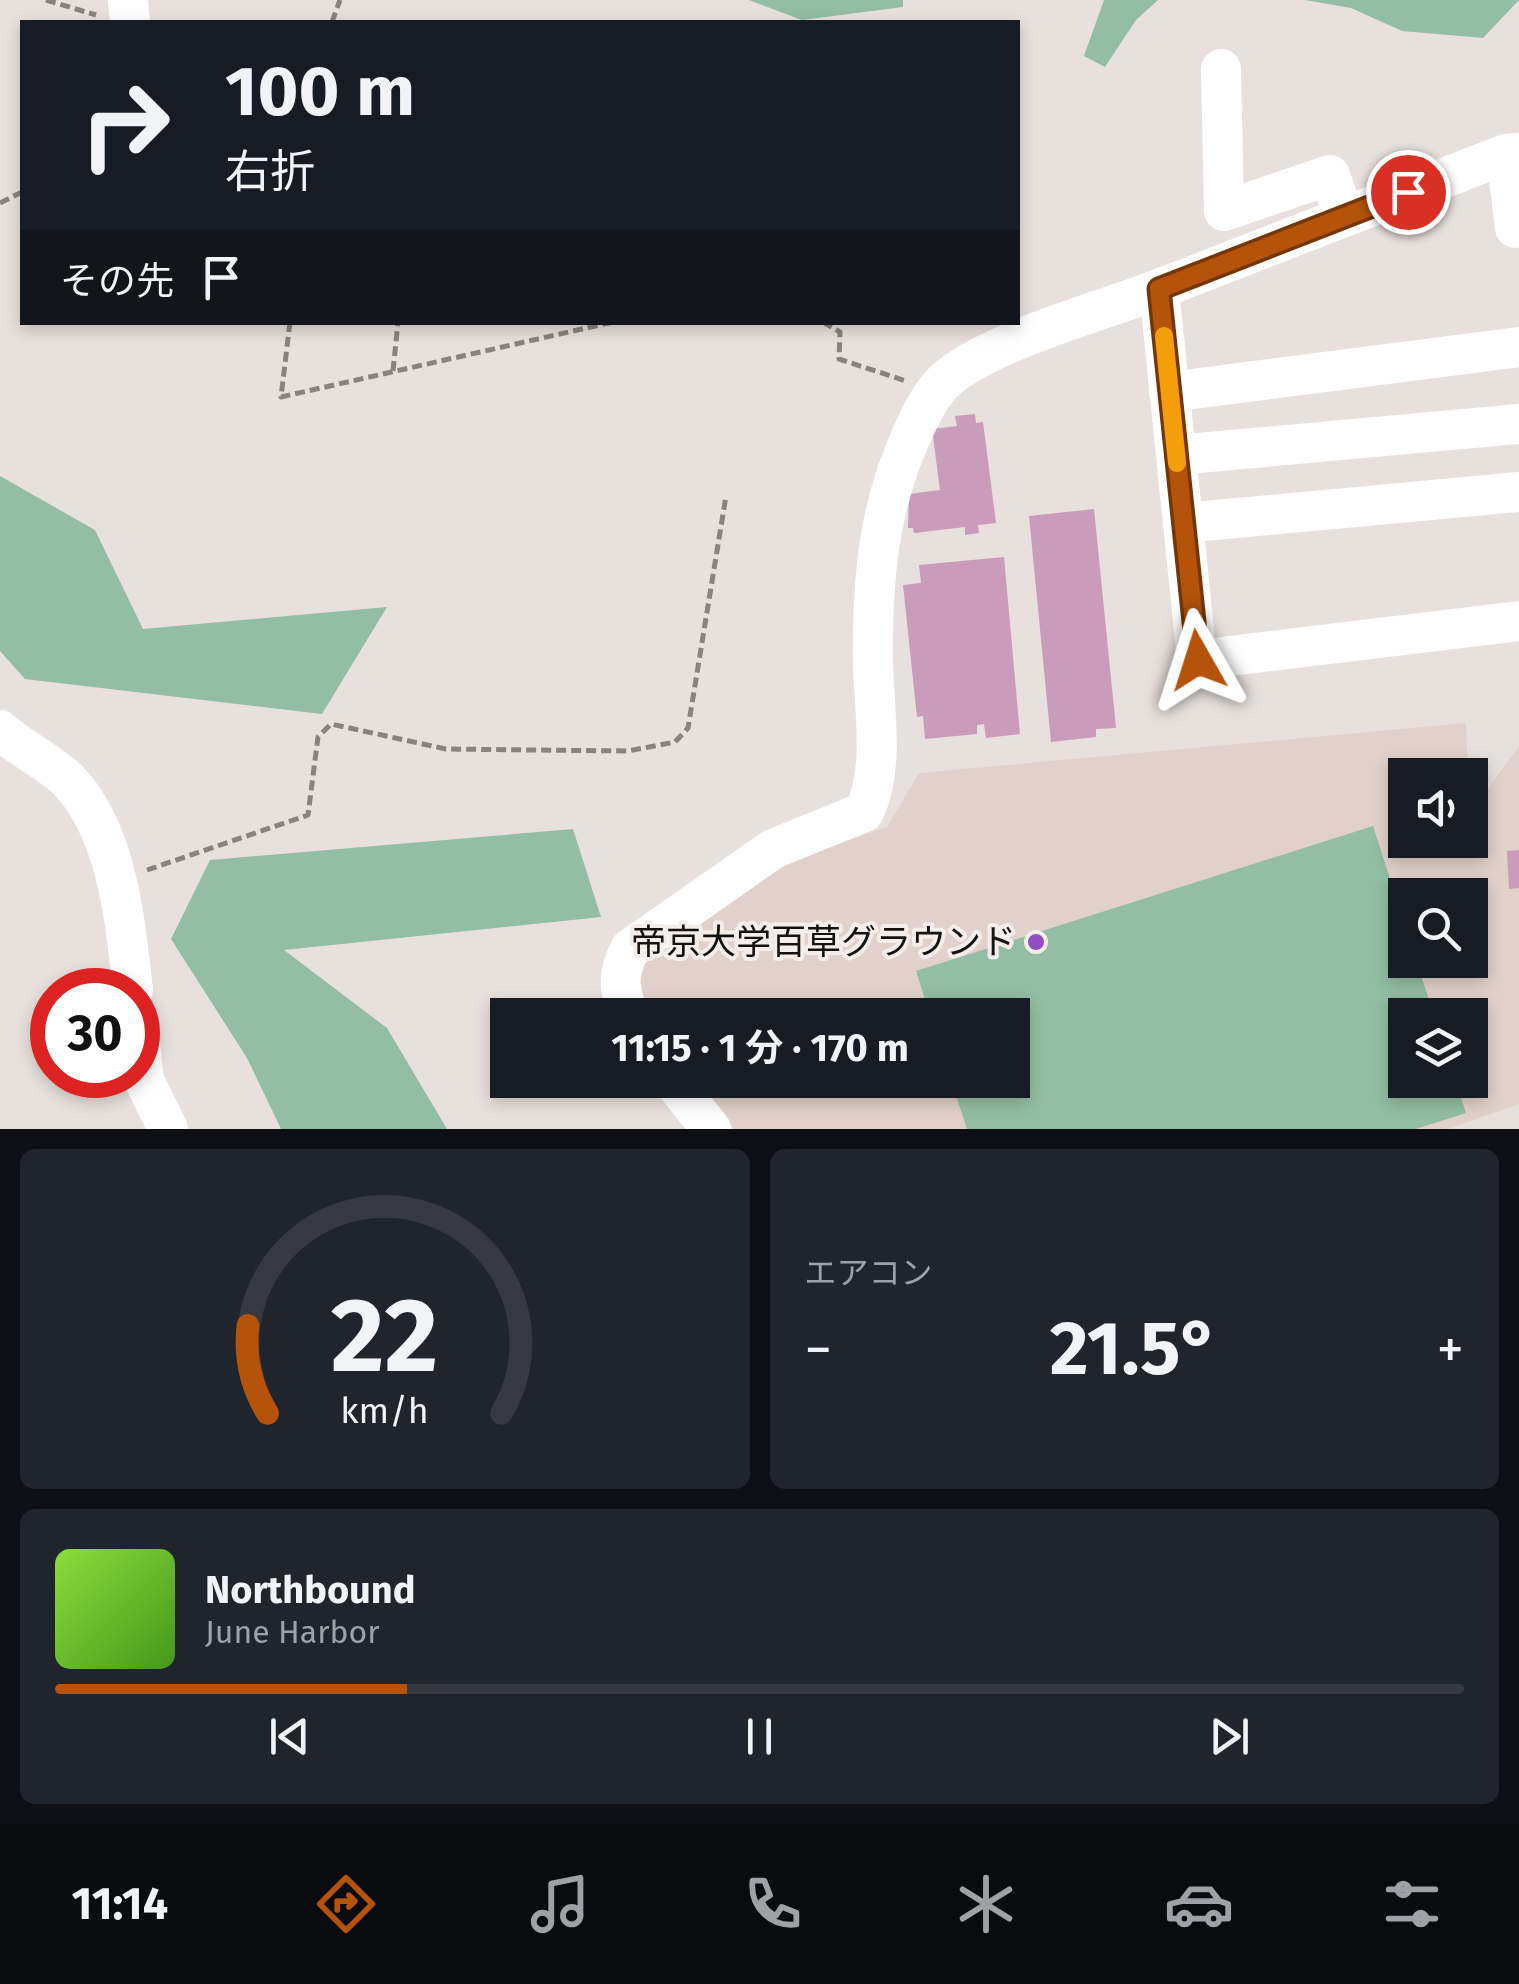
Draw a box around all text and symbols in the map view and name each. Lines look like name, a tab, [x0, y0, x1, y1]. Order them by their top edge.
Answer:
text: 100 m	[225, 50, 415, 134]
icon: right	[60, 60, 190, 190]
text: 右折	[225, 145, 315, 199]
pin	[1366, 150, 1451, 235]
icon: arrive	[1381, 165, 1436, 220]
icon: arrive	[194, 250, 249, 305]
text: その先	[60, 258, 174, 304]
position arrow	[1146, 608, 1250, 712]
map controls	[1388, 758, 1488, 1098]
button: sound	[1388, 758, 1488, 858]
button: search	[1388, 878, 1488, 978]
place label: 帝京大学百草グラウンド	[631, 921, 1016, 963]
marker: 帝京大学百草グラウンド	[1025, 931, 1047, 953]
speed limit sign: 30	[30, 968, 160, 1098]
button: layers	[1388, 998, 1488, 1098]
text: 11:15 · 1 分 · 170 m	[611, 1025, 909, 1071]
text: エアコン	[805, 1254, 933, 1292]
text: 22	[331, 1274, 439, 1399]
text: 21.5°	[1050, 1304, 1219, 1394]
text: −	[805, 1317, 832, 1383]
text: +	[1437, 1317, 1464, 1383]
text: km/h	[341, 1390, 429, 1432]
text: Northbound	[205, 1567, 416, 1613]
text: June Harbor	[205, 1613, 380, 1651]
icon: previous	[262, 1709, 317, 1764]
icon: pause	[732, 1709, 787, 1764]
icon: next	[1202, 1709, 1257, 1764]
icon: directions	[311, 1869, 381, 1939]
icon: music	[525, 1869, 595, 1939]
icon: phone	[738, 1869, 808, 1939]
icon: climate	[951, 1869, 1021, 1939]
icon: car	[1164, 1869, 1234, 1939]
icon: filters	[1377, 1869, 1447, 1939]
text: 11:14	[72, 1877, 168, 1931]

